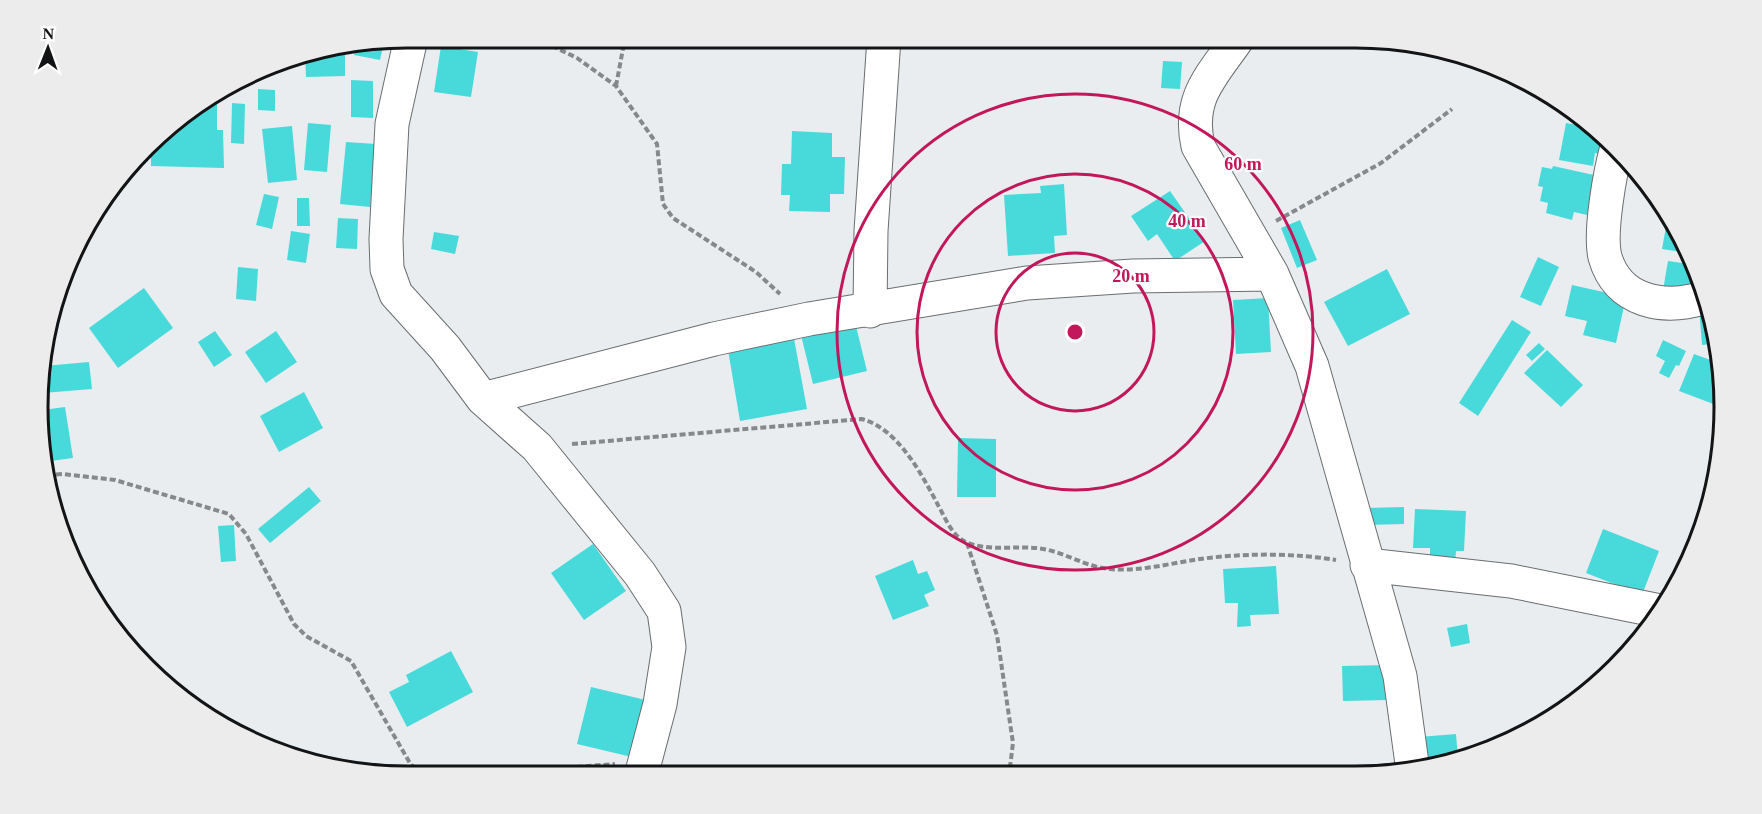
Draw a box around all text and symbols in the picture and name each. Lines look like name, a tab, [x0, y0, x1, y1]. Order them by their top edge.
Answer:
north arrow	[18, 18, 78, 78]
text: N	[42, 25, 55, 42]
text: 60 m	[1224, 154, 1262, 174]
text: 40 m	[1168, 211, 1206, 231]
text: 20 m	[1112, 266, 1150, 286]
centre of rings	[1065, 322, 1085, 342]

